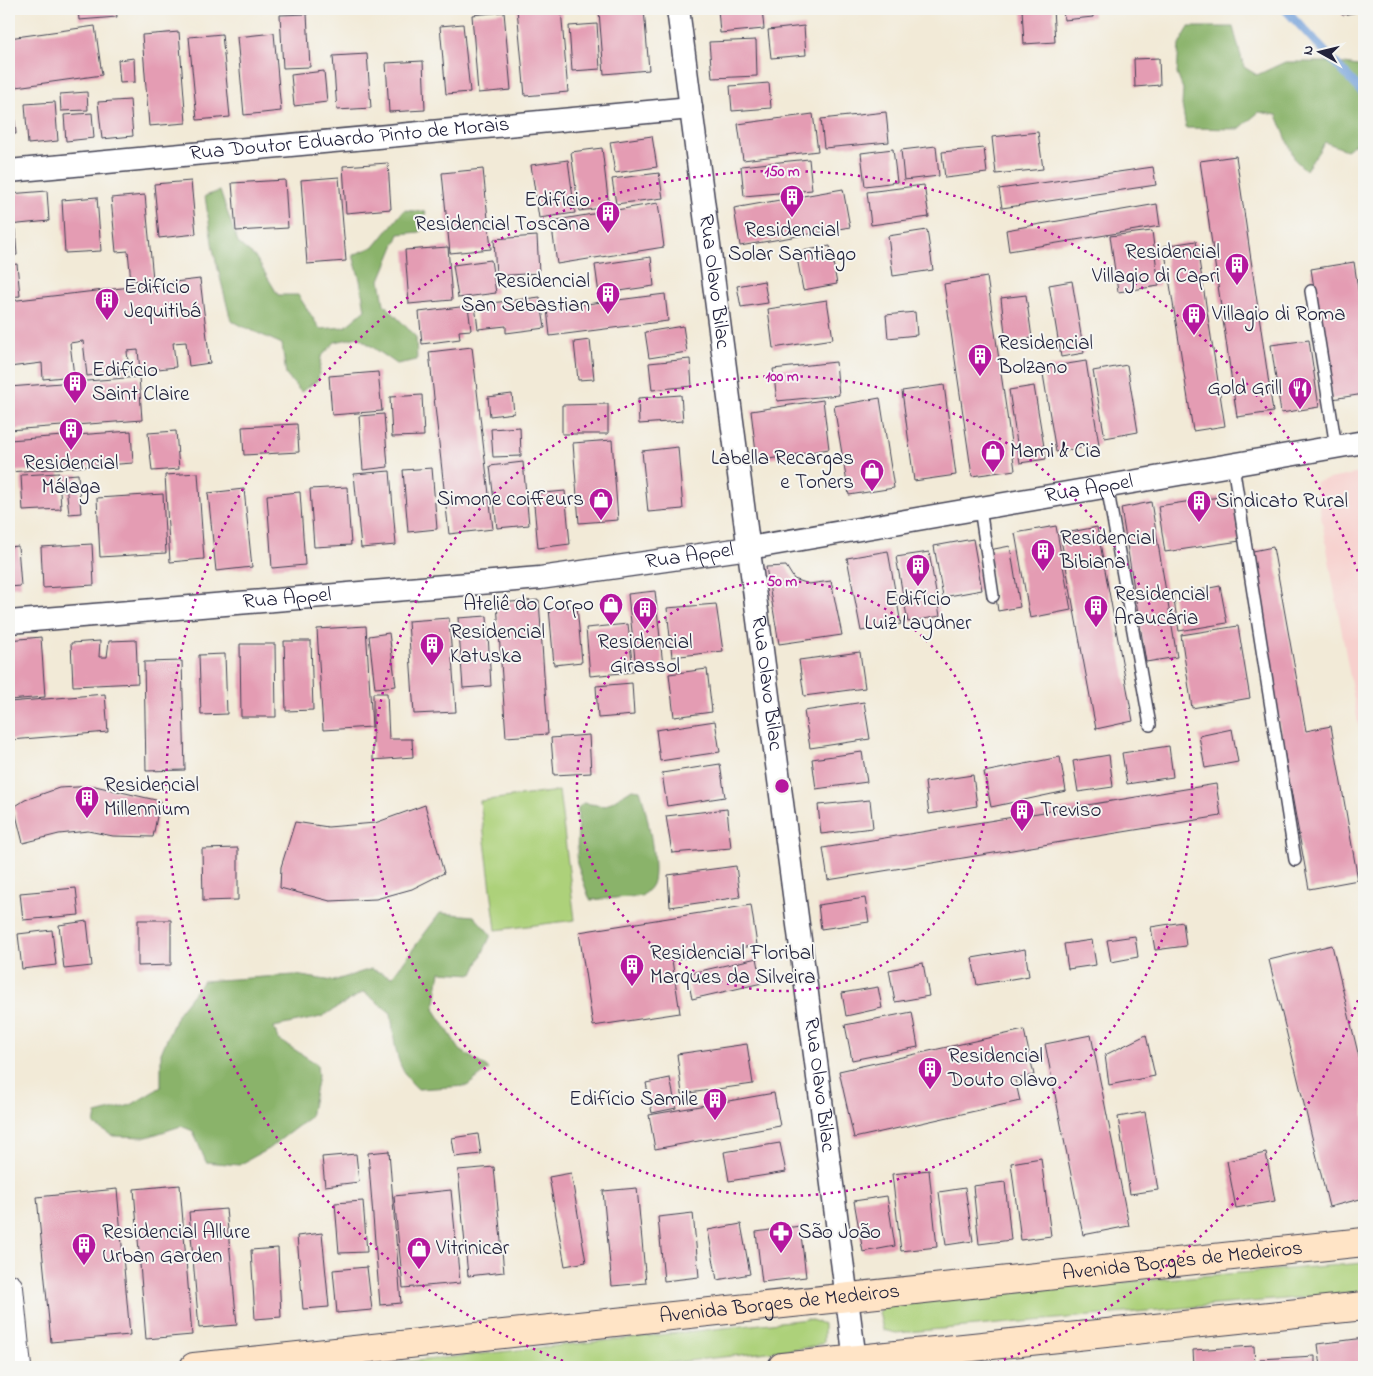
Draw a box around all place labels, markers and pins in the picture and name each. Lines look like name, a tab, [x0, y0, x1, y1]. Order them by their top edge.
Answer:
building icon: Residencial Solar Santiago	[779, 184, 805, 218]
place label: Edifício Residencial Toscana	[415, 186, 590, 240]
building icon: Edifício Residencial Toscana	[595, 200, 621, 234]
place label: Residencial Solar Santiago	[728, 216, 856, 272]
place label: Residencial Villagio di Capri	[1091, 238, 1220, 294]
building icon: Residencial Villagio di Capri	[1224, 252, 1250, 286]
place label: Residencial San Sebastian	[461, 267, 590, 321]
place label: Edifício Jequitibá	[124, 273, 201, 327]
building icon: Residencial San Sebastian	[595, 281, 621, 315]
building icon: Edifício Jequitibá	[94, 287, 120, 321]
place label: Villagio di Roma	[1211, 300, 1346, 332]
building icon: Villagio di Roma	[1181, 302, 1207, 336]
place label: Residencial Bolzano	[997, 329, 1093, 383]
building icon: Residencial Bolzano	[967, 343, 993, 377]
place label: Edifício Saint Claire	[92, 356, 190, 410]
building icon: Edifício Saint Claire	[62, 370, 88, 404]
place label: Gold Grill	[1207, 374, 1282, 404]
restaurant icon: Gold Grill	[1287, 376, 1313, 410]
building icon: Residencial Málaga	[58, 417, 84, 451]
place label: Mami & Cia	[1010, 437, 1101, 467]
shop icon: Mami & Cia	[980, 439, 1006, 473]
place label: Labella Recargas e Toners	[711, 444, 854, 498]
place label: Residencial Málaga	[23, 449, 119, 505]
shop icon: Labella Recargas e Toners	[859, 458, 885, 492]
place label: Simone coiffeurs	[437, 485, 584, 515]
shop icon: Simone coiffeurs	[588, 487, 614, 521]
place label: Sindicato Rural	[1216, 487, 1348, 517]
building icon: Sindicato Rural	[1186, 489, 1212, 523]
place label: Residencial Bibiana	[1059, 524, 1155, 578]
building icon: Residencial Bibiana	[1030, 538, 1056, 572]
building icon: Edifício Luiz Laydner	[905, 553, 931, 587]
place label: Residencial Araucária	[1114, 580, 1209, 634]
place label: Edifício Luiz Laydner	[864, 585, 972, 641]
place label: Ateliê do Corpo	[463, 590, 594, 620]
shop icon: Ateliê do Corpo	[598, 592, 624, 626]
building icon: Residencial Araucária	[1083, 594, 1109, 628]
building icon: Residencial Girassol	[632, 596, 658, 630]
place label: Residencial Katuska	[450, 618, 545, 672]
place label: Residencial Girassol	[597, 628, 693, 682]
building icon: Residencial Katuska	[419, 632, 445, 666]
place label: Residencial Millennium	[104, 771, 199, 825]
centre of rings	[773, 777, 791, 795]
building icon: Residencial Millennium	[74, 785, 100, 819]
place label: Treviso	[1040, 796, 1102, 826]
building icon: Treviso	[1009, 798, 1035, 832]
place label: Residencial Floribal Marques da Silveira	[650, 939, 816, 993]
building icon: Residencial Floribal Marques da Silveira	[619, 953, 645, 987]
place label: Residencial Douto Olavo	[947, 1042, 1057, 1096]
building icon: Residencial Douto Olavo	[917, 1056, 943, 1090]
place label: Edifício Samile	[569, 1085, 699, 1115]
building icon: Edifício Samile	[702, 1087, 728, 1121]
place label: Residencial Allure Urban Garden	[102, 1218, 251, 1272]
place label: São João	[798, 1218, 881, 1248]
pharmacy icon: São João	[768, 1220, 794, 1254]
building icon: Residencial Allure Urban Garden	[71, 1232, 97, 1266]
place label: Vitrinicar	[435, 1234, 510, 1264]
shop icon: Vitrinicar	[406, 1236, 432, 1270]

